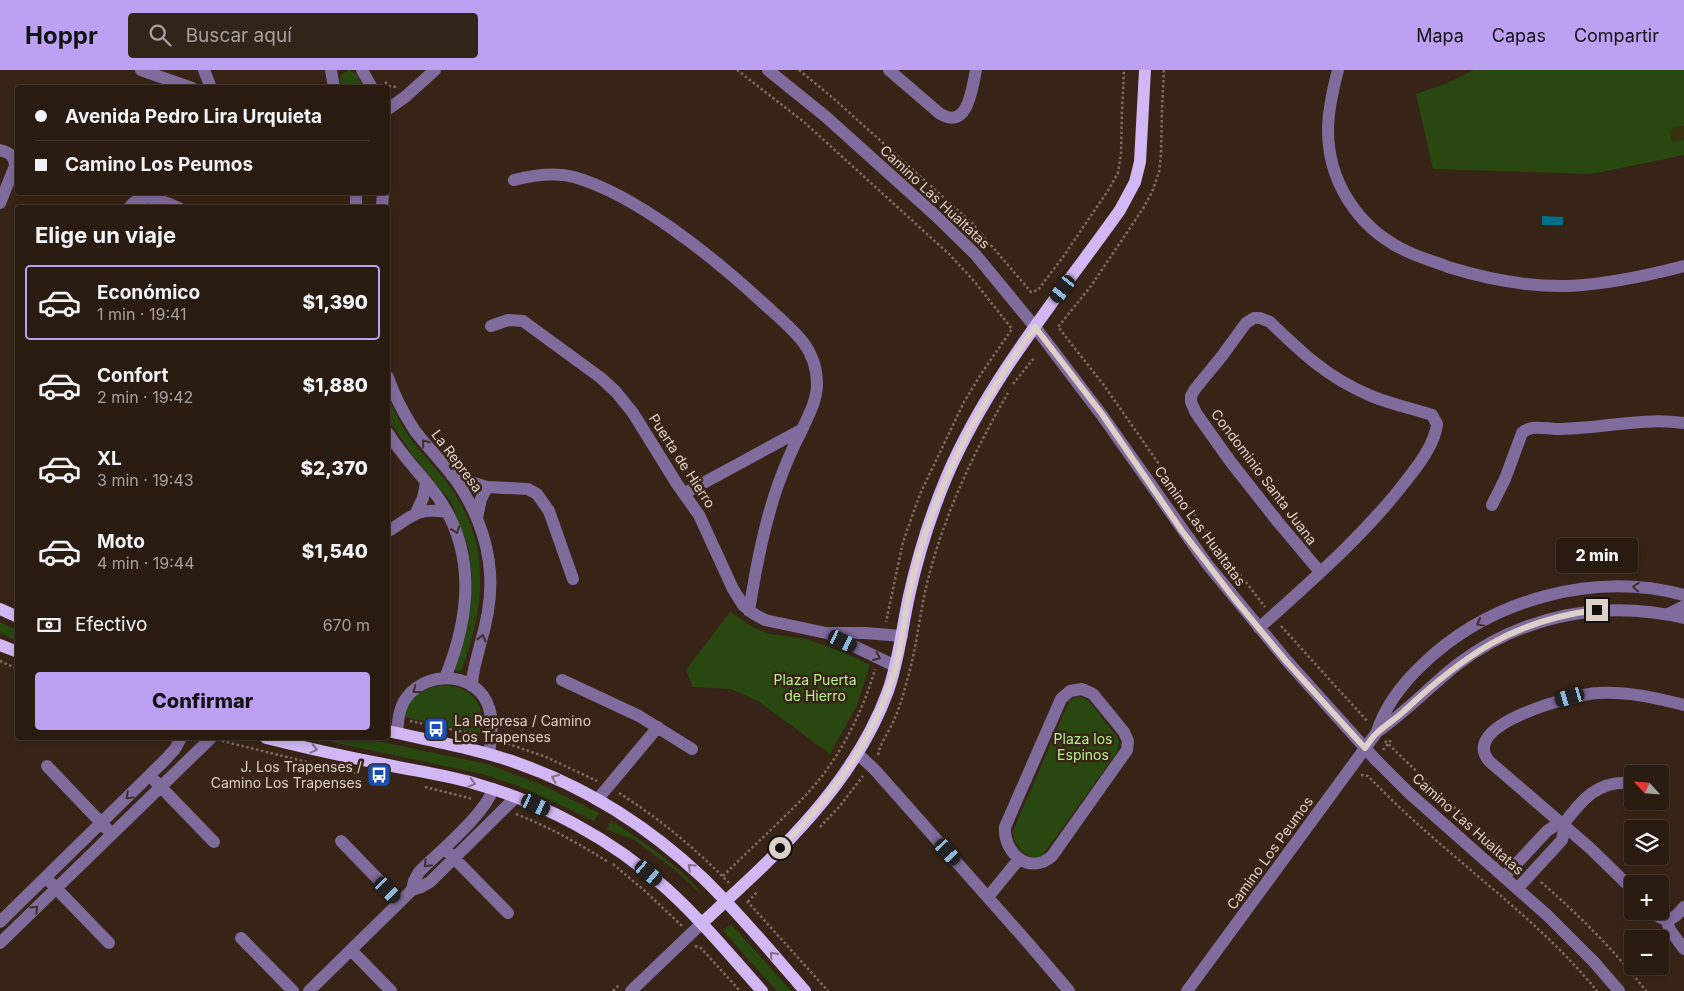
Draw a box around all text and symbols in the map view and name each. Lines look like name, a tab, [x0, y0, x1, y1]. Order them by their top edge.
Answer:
search box	[128, 13, 478, 58]
text: Hoppr	[25, 21, 98, 50]
icon: search	[146, 21, 174, 49]
text: Buscar aquí	[186, 24, 292, 47]
text: Mapa	[1416, 25, 1464, 46]
text: Capas	[1492, 25, 1546, 46]
text: Compartir	[1574, 25, 1659, 46]
text: Avenida Pedro Lira Urquieta	[65, 105, 322, 128]
street label: Camino Las Hualtatas	[877, 141, 994, 252]
text: Camino Los Peumos	[65, 153, 253, 176]
text: Elige un viaje	[35, 222, 176, 248]
car	[1047, 273, 1078, 305]
icon: car	[37, 280, 82, 325]
text: Económico	[97, 281, 200, 304]
text: $1,390	[303, 291, 368, 314]
text: 1 min · 19:41	[97, 304, 187, 324]
icon: car	[37, 363, 82, 408]
text: Confort	[97, 364, 168, 387]
text: $1,880	[303, 374, 368, 397]
text: 2 min · 19:42	[97, 387, 193, 407]
street label: Condominio Santa Juana	[1208, 406, 1321, 548]
street label: Puerta de Hierro	[646, 410, 719, 511]
street label: La Represa	[428, 426, 486, 495]
one-way arrow	[422, 440, 430, 449]
icon: car	[37, 446, 82, 491]
text: XL	[97, 447, 122, 470]
text: $2,370	[301, 457, 368, 480]
street label: Camino Las Hualtatas	[1151, 462, 1250, 589]
text: 3 min · 19:43	[97, 470, 194, 490]
one-way arrow	[450, 525, 460, 534]
icon: car	[37, 529, 82, 574]
text: Moto	[97, 530, 145, 553]
callout: 2 min	[1556, 538, 1638, 572]
text: $1,540	[302, 540, 368, 563]
text: 2 min	[1575, 545, 1619, 565]
text: 4 min · 19:44	[97, 553, 195, 573]
one-way arrow	[1632, 582, 1640, 593]
route end	[1586, 599, 1608, 621]
icon: cash	[35, 611, 63, 639]
text: Efectivo	[75, 613, 147, 636]
text: 670 m	[323, 615, 370, 635]
one-way arrow	[1476, 617, 1485, 627]
car	[826, 628, 859, 654]
one-way arrow	[476, 634, 487, 643]
one-way arrow	[871, 651, 880, 661]
park label: Plaza Puerta de Hierro	[773, 671, 857, 704]
button: Confirmar	[35, 672, 370, 730]
one-way arrow	[413, 684, 422, 692]
car	[1553, 686, 1586, 708]
place label: La Represa / Camino Los Trapenses	[454, 712, 591, 745]
bus stop icon: La Represa / Camino Los Trapenses	[423, 716, 449, 742]
park label: Plaza los Espinos	[1054, 730, 1112, 763]
one-way arrow	[309, 743, 318, 754]
place label: J. Los Trapenses / Camino Los Trapenses	[211, 758, 362, 791]
bus stop icon: J. Los Trapenses / Camino Los Trapenses	[366, 762, 392, 788]
north arrow	[1624, 765, 1669, 810]
map controls	[1624, 765, 1669, 975]
street label: Camino Las Hualtatas	[1409, 769, 1528, 878]
one-way arrow	[551, 774, 560, 785]
one-way arrow	[468, 777, 477, 788]
one-way arrow	[125, 790, 134, 799]
car	[519, 792, 552, 818]
street label: Camino Los Peumos	[1223, 793, 1316, 912]
button: layers	[1624, 820, 1669, 865]
car	[932, 836, 963, 868]
route start	[769, 837, 791, 859]
car	[632, 858, 665, 888]
one-way arrow	[423, 859, 432, 868]
one-way arrow	[687, 864, 696, 873]
car	[372, 874, 403, 906]
button: +	[1624, 875, 1669, 920]
one-way arrow	[29, 906, 38, 915]
button: −	[1624, 930, 1669, 975]
one-way arrow	[770, 951, 779, 960]

